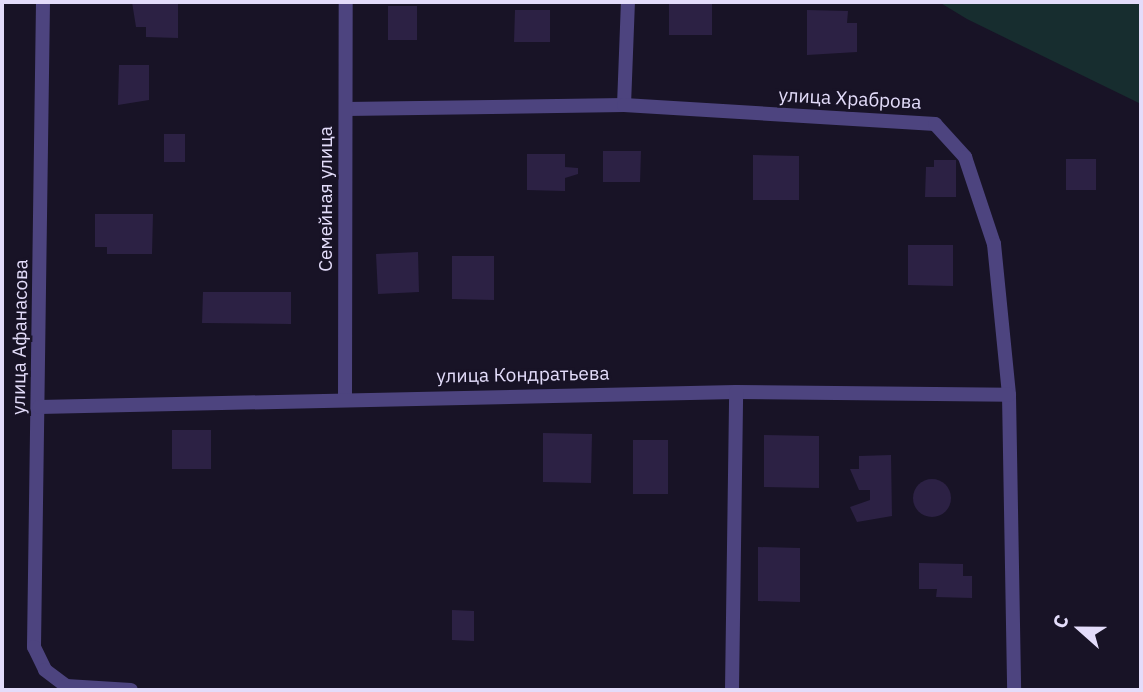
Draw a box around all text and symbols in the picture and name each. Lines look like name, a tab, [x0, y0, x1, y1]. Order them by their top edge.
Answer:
street label: улица Храброва	[778, 84, 922, 114]
street label: Семейная улица	[315, 126, 337, 272]
street label: улица Афанасова	[7, 259, 33, 415]
street label: улица Кондратьева	[436, 362, 610, 388]
north arrow	[1045, 594, 1115, 664]
text: С	[1047, 611, 1074, 632]

